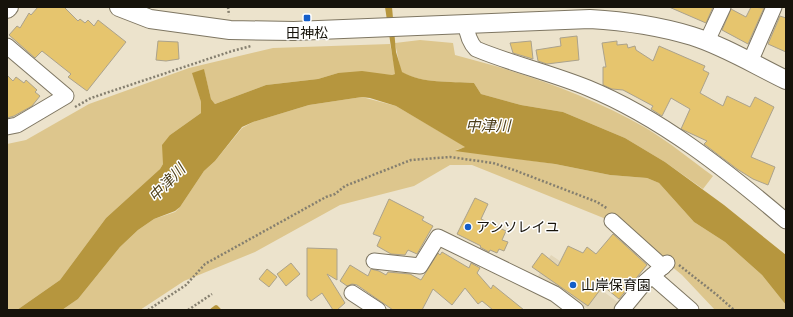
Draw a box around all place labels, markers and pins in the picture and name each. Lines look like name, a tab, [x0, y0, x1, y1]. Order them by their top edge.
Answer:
marker: 田神松	[302, 13, 312, 23]
place label: 田神松	[286, 25, 328, 42]
place label: アンソレイユ	[476, 219, 559, 236]
marker: アンソレイユ	[463, 222, 473, 232]
place label: 山岸保育園	[581, 277, 651, 294]
marker: 山岸保育園	[568, 280, 578, 290]

